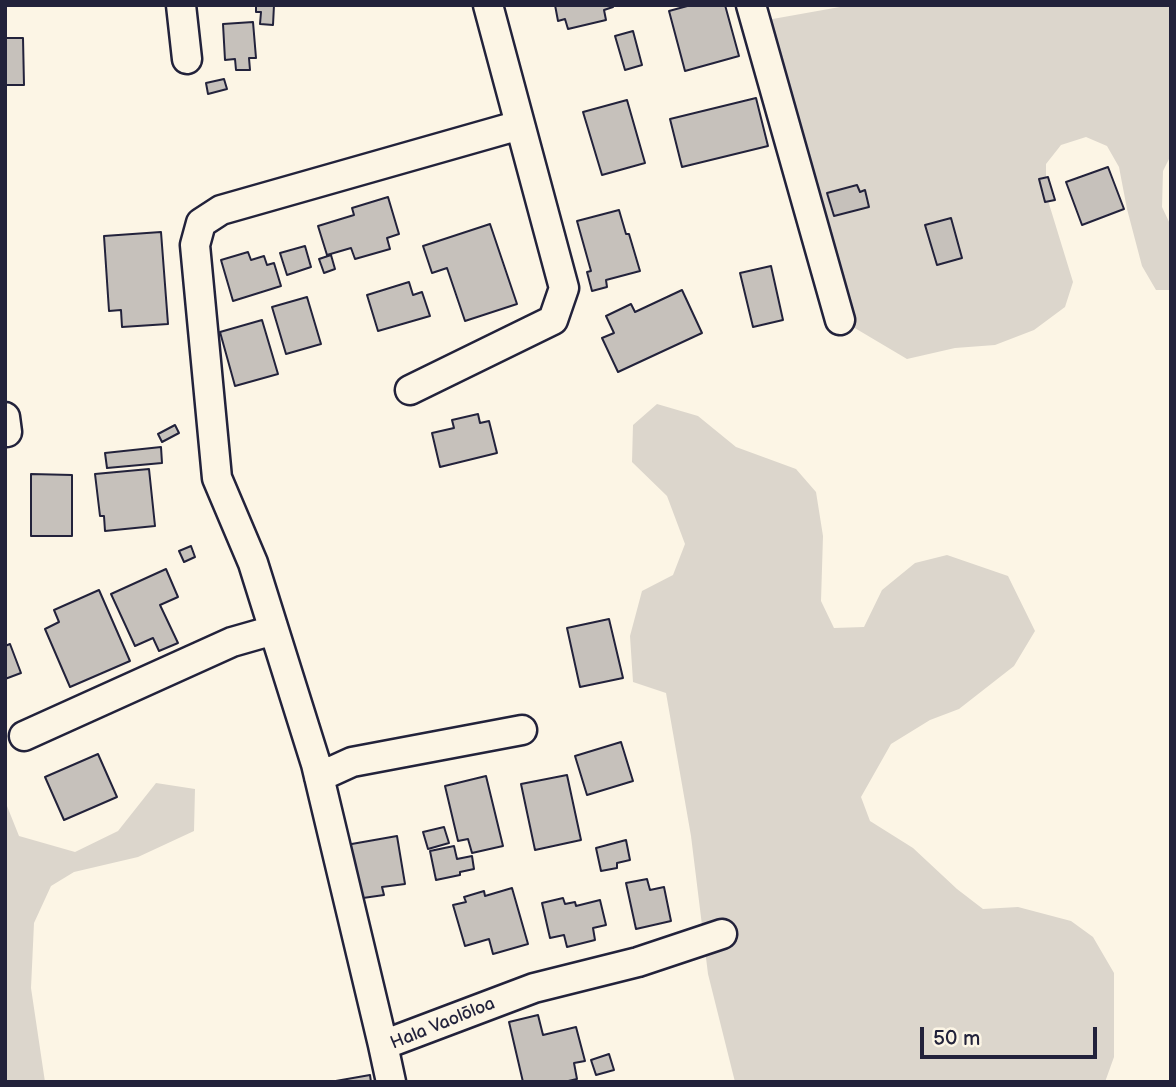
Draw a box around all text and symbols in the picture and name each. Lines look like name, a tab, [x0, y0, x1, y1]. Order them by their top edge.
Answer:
street label: Hala Vaolōloa	[388, 993, 498, 1055]
scale bar	[924, 1014, 1101, 1058]
text: 50 m	[933, 1026, 980, 1051]

